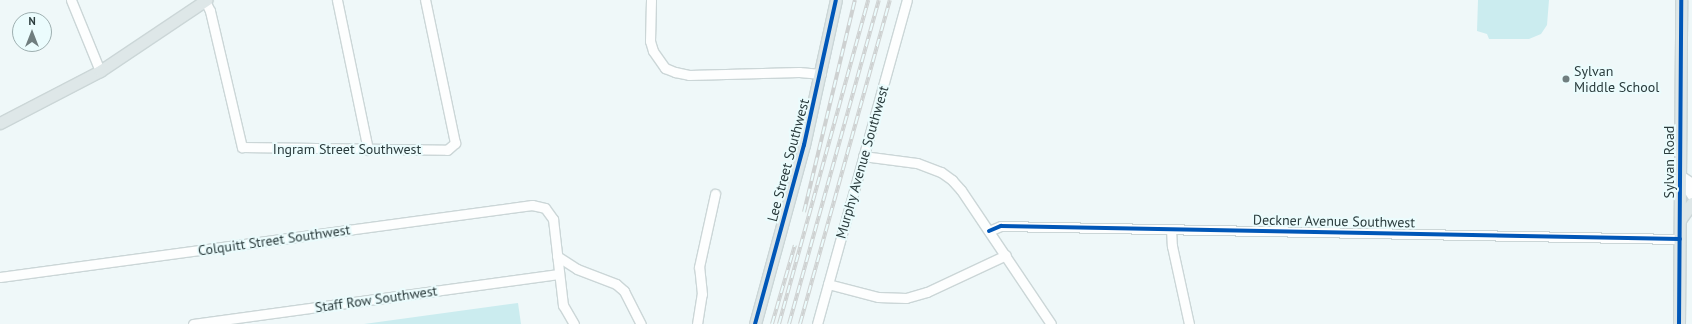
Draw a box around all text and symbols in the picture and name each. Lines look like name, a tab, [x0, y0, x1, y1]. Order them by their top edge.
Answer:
north arrow	[12, 12, 52, 52]
text: N	[28, 14, 36, 28]
place label: Sylvan Middle School	[1574, 63, 1659, 96]
marker: Sylvan Middle School	[1561, 74, 1571, 84]
street label: Murphy Avenue Southwest	[832, 83, 892, 241]
street label: Lee Street Southwest	[764, 97, 812, 223]
street label: Sylvan Road	[1661, 126, 1677, 198]
street label: Ingram Street Southwest	[273, 141, 421, 157]
street label: Deckner Avenue Southwest	[1253, 211, 1415, 231]
street label: Colquitt Street Southwest	[197, 221, 351, 259]
street label: Staff Row Southwest	[314, 282, 438, 316]

